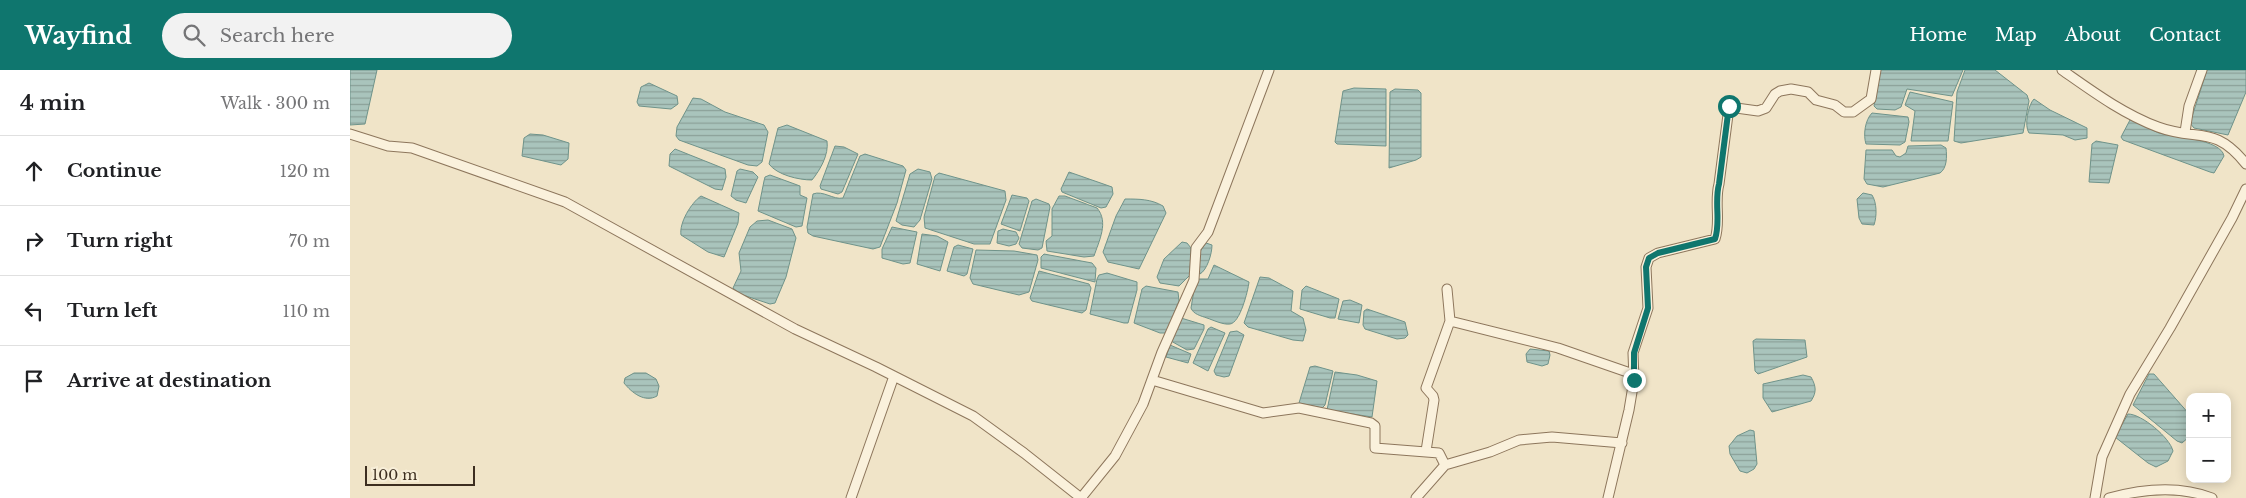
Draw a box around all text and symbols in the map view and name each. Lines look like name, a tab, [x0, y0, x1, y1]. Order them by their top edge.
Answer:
search box	[162, 13, 512, 58]
text: Wayfind	[25, 21, 132, 50]
icon: search	[180, 21, 208, 49]
text: Search here	[220, 24, 335, 47]
text: Home	[1909, 24, 1967, 46]
text: Map	[1995, 24, 2037, 46]
text: About	[2065, 24, 2121, 46]
text: Contact	[2149, 24, 2221, 46]
text: 4 min	[20, 90, 86, 116]
text: Walk · 300 m	[221, 93, 330, 113]
route start	[1718, 95, 1741, 118]
icon: ahead	[20, 157, 48, 185]
text: Continue	[67, 159, 162, 182]
text: 120 m	[280, 161, 330, 181]
icon: right	[20, 227, 48, 255]
text: Turn right	[67, 229, 173, 252]
text: 70 m	[289, 231, 330, 251]
icon: left	[20, 297, 48, 325]
text: Turn left	[67, 299, 158, 322]
text: 110 m	[283, 301, 330, 321]
icon: arrive	[20, 367, 48, 395]
text: Arrive at destination	[67, 369, 271, 392]
route end	[1623, 369, 1646, 392]
map controls	[2186, 393, 2231, 483]
button: +	[2186, 393, 2231, 438]
button: −	[2186, 438, 2231, 483]
scale bar	[365, 463, 475, 486]
text: 100 m	[372, 466, 417, 484]

